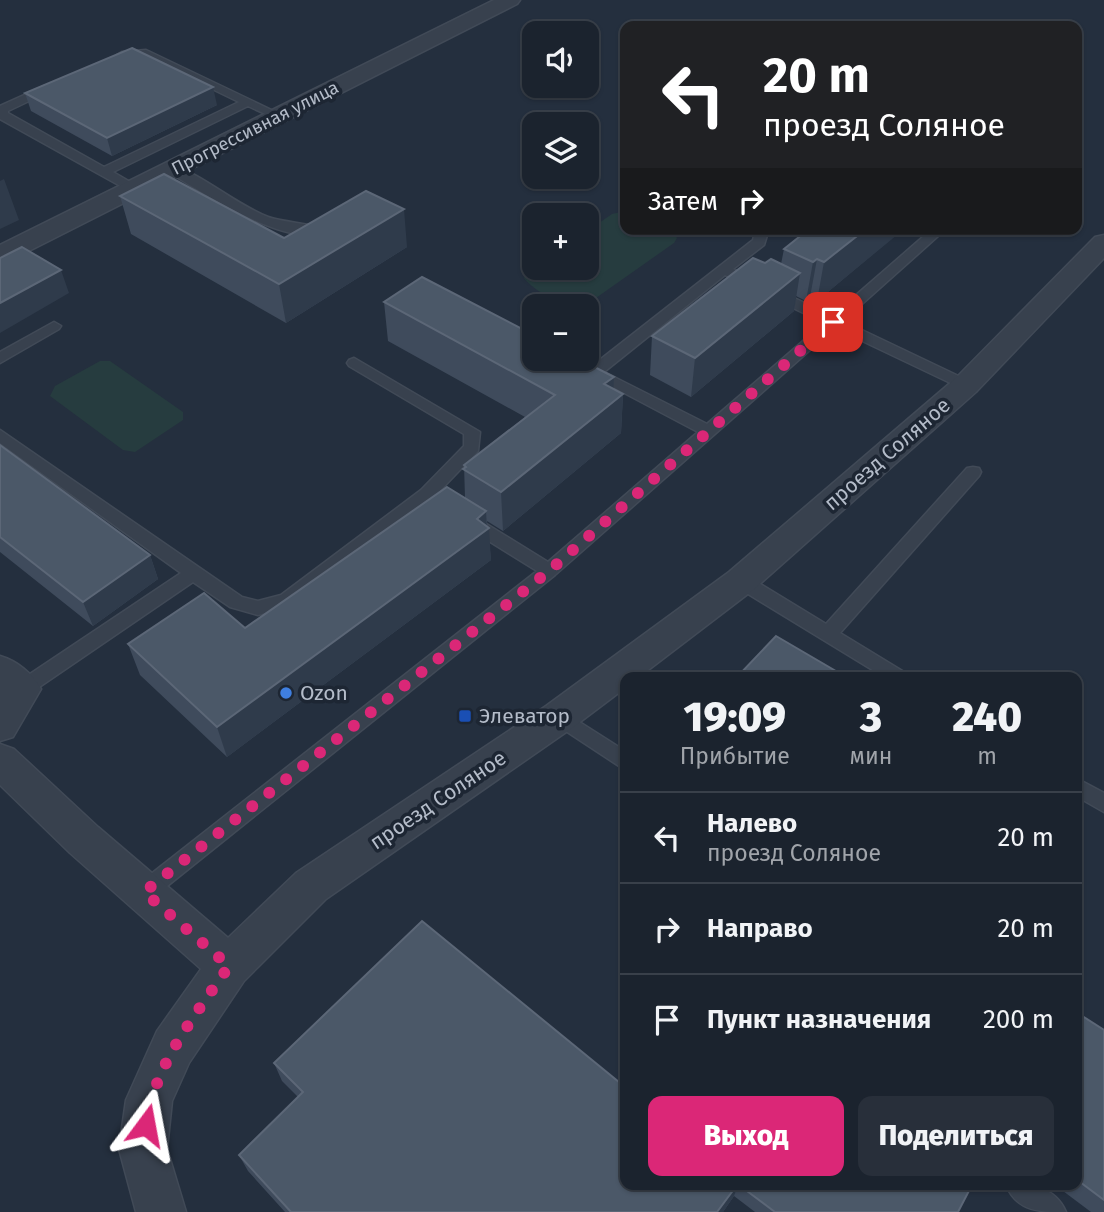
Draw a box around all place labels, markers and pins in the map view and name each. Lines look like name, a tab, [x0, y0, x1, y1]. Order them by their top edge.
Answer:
pin	[803, 292, 863, 352]
place label: Ozon	[300, 680, 348, 706]
marker: Ozon	[278, 685, 294, 701]
place label: Элеватор	[479, 703, 570, 729]
marker: Элеватор	[457, 708, 473, 724]

